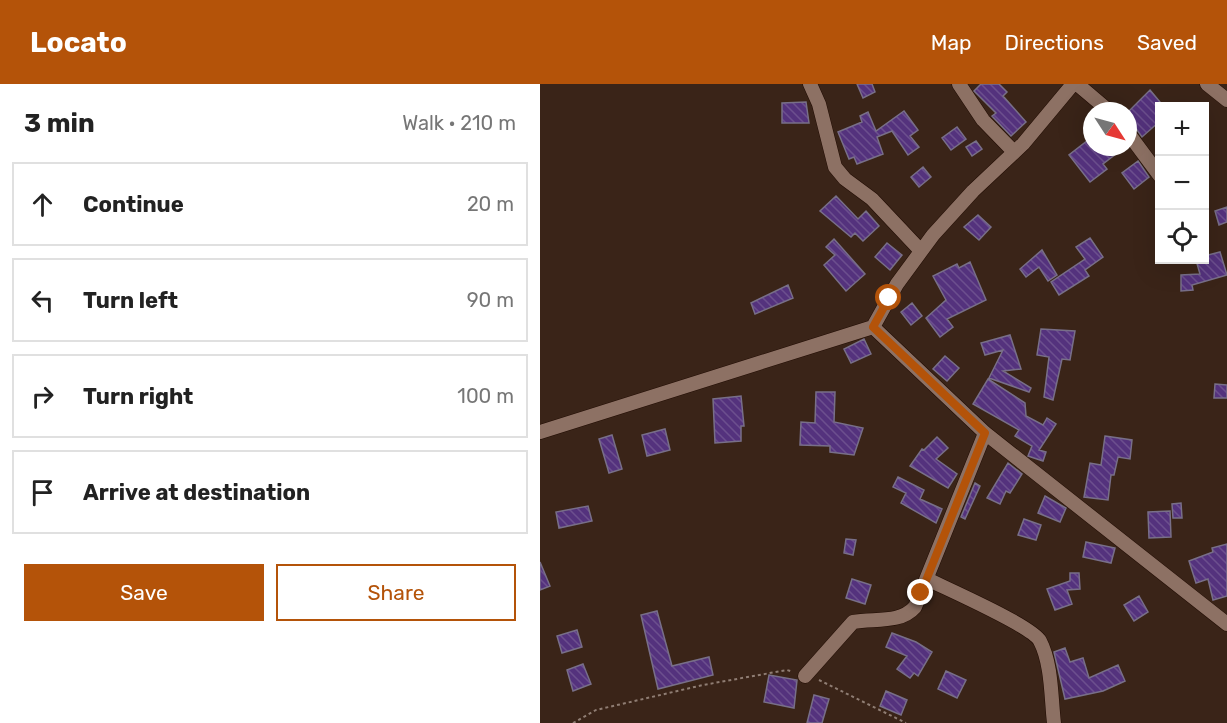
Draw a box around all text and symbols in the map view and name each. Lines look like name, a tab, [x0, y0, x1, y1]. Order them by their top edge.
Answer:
text: Locato	[30, 26, 127, 59]
text: Map	[931, 30, 972, 55]
text: Directions	[1005, 30, 1104, 55]
text: Saved	[1137, 30, 1197, 55]
north arrow	[1083, 102, 1137, 156]
map controls	[1155, 102, 1209, 264]
button: +	[1155, 102, 1209, 156]
text: 3 min	[24, 108, 95, 139]
text: Walk · 210 m	[402, 111, 516, 135]
button: −	[1155, 156, 1209, 210]
icon: ahead	[26, 188, 59, 221]
text: Continue	[83, 191, 184, 218]
text: 20 m	[467, 192, 514, 216]
button: locate	[1155, 210, 1209, 264]
icon: left	[26, 284, 59, 317]
route start	[875, 284, 901, 310]
text: Turn left	[83, 287, 178, 314]
text: 90 m	[467, 288, 514, 312]
icon: right	[26, 380, 59, 413]
text: Turn right	[83, 383, 193, 410]
text: 100 m	[457, 384, 514, 408]
icon: arrive	[26, 476, 59, 509]
text: Arrive at destination	[83, 479, 310, 506]
button: Save	[24, 564, 264, 621]
button: Share	[276, 564, 516, 621]
route end	[907, 579, 933, 605]

